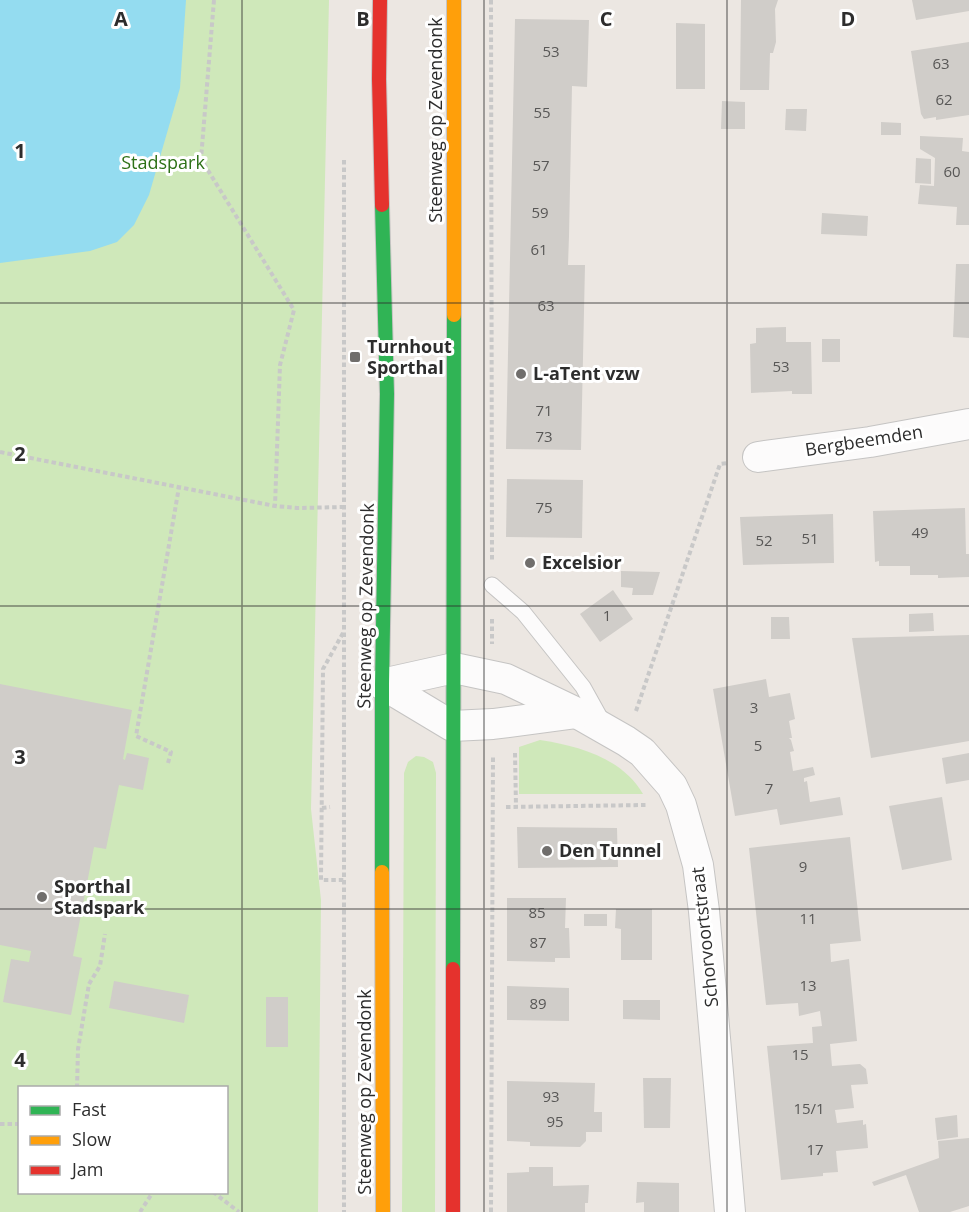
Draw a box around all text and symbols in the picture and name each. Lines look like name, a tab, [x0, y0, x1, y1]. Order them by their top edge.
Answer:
text: A	[114, 5, 128, 32]
text: B	[356, 5, 370, 32]
text: C	[600, 5, 613, 32]
text: D	[841, 5, 855, 32]
street label: Steenweg op Zevendonk	[423, 17, 447, 223]
house number: 53	[542, 41, 560, 61]
house number: 63	[932, 53, 950, 73]
house number: 62	[935, 89, 953, 109]
house number: 55	[533, 102, 551, 122]
text: 1	[14, 137, 26, 164]
park label: Stadspark	[121, 150, 205, 174]
house number: 57	[532, 155, 550, 175]
house number: 60	[943, 161, 961, 181]
house number: 59	[531, 202, 549, 222]
house number: 61	[530, 239, 548, 259]
house number: 63	[537, 295, 555, 315]
place label: Turnhout Sporthal	[367, 334, 452, 379]
marker: Turnhout Sporthal	[348, 350, 362, 364]
house number: 53	[772, 356, 790, 376]
place label: L-aTent vzw	[533, 361, 640, 385]
marker: L-aTent vzw	[514, 367, 528, 381]
house number: 71	[535, 400, 553, 420]
street label: Bergbeemden	[803, 419, 924, 461]
house number: 73	[535, 426, 553, 446]
text: 2	[14, 440, 26, 467]
house number: 75	[535, 497, 553, 517]
street label: Steenweg op Zevendonk	[351, 503, 379, 709]
house number: 49	[911, 522, 929, 542]
house number: 51	[801, 528, 819, 548]
house number: 52	[755, 530, 773, 550]
place label: Excelsior	[542, 550, 622, 574]
marker: Excelsior	[523, 556, 537, 570]
house number: 1	[603, 605, 611, 625]
house number: 3	[750, 697, 758, 717]
house number: 5	[754, 735, 762, 755]
text: 3	[14, 743, 26, 770]
house number: 7	[765, 778, 773, 798]
place label: Den Tunnel	[559, 838, 662, 862]
marker: Den Tunnel	[540, 844, 554, 858]
house number: 9	[799, 856, 807, 876]
street label: Schorvoortstraat	[685, 866, 723, 1008]
place label: Sporthal Stadspark	[54, 874, 145, 919]
marker: Sporthal Stadspark	[35, 890, 49, 904]
house number: 85	[528, 902, 546, 922]
house number: 11	[799, 908, 817, 928]
house number: 87	[529, 932, 547, 952]
house number: 13	[799, 975, 817, 995]
street label: Steenweg op Zevendonk	[352, 989, 376, 1195]
house number: 89	[529, 993, 547, 1013]
house number: 15	[791, 1044, 809, 1064]
text: 4	[14, 1046, 26, 1073]
legend	[18, 1086, 228, 1194]
house number: 93	[542, 1086, 560, 1106]
text: Fast	[72, 1097, 106, 1121]
house number: 15/1	[793, 1098, 825, 1118]
house number: 95	[546, 1111, 564, 1131]
text: Slow	[72, 1127, 111, 1151]
house number: 17	[806, 1139, 824, 1159]
text: Jam	[70, 1157, 104, 1181]

